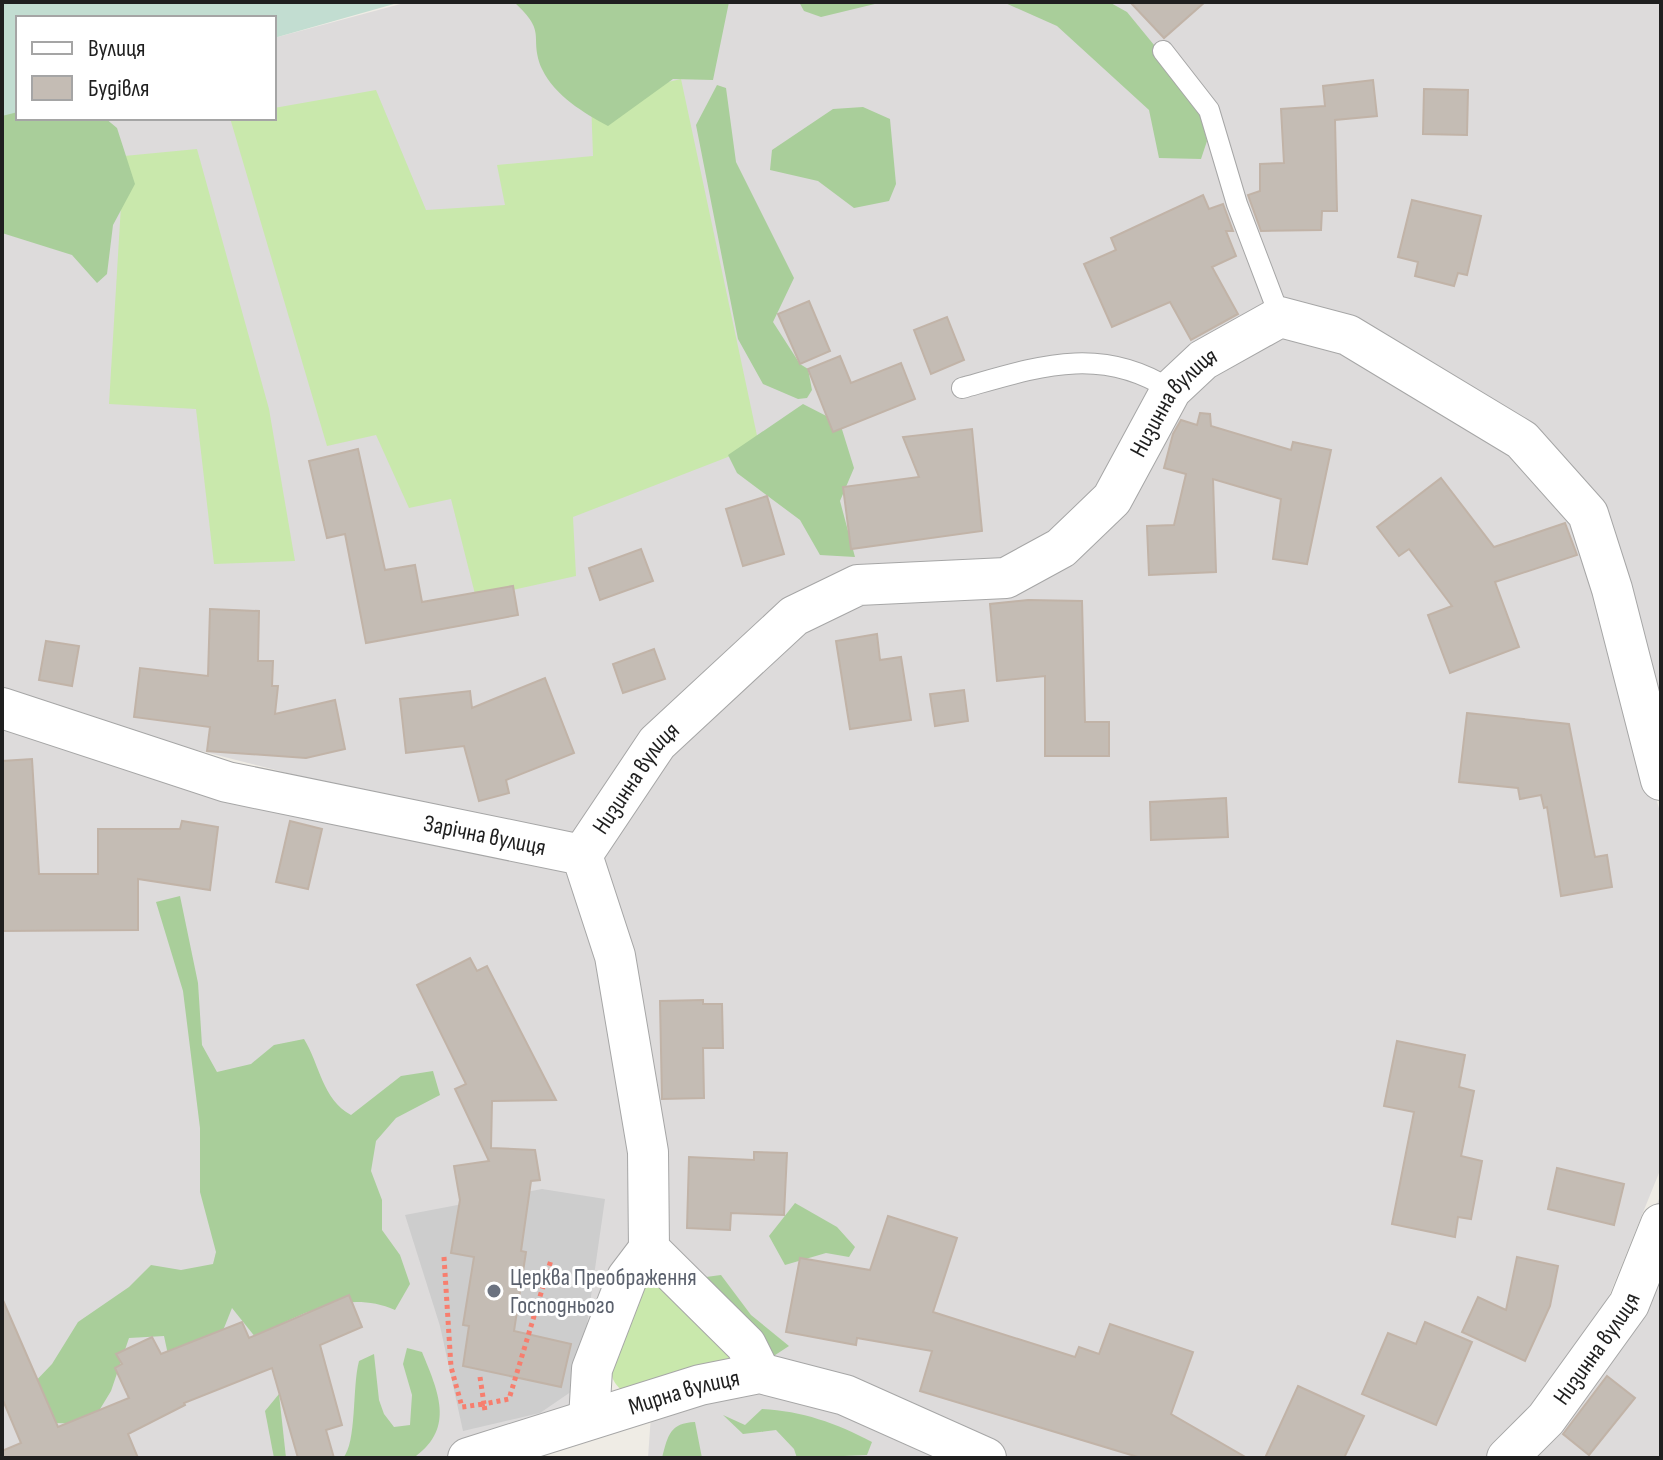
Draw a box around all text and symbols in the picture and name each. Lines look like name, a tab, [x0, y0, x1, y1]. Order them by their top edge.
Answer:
legend	[16, 16, 276, 120]
text: Вулиця	[88, 34, 146, 63]
text: Будівля	[88, 74, 149, 103]
street label: Низинна вулиця	[1124, 341, 1222, 462]
street label: Низинна вулиця	[586, 716, 685, 840]
street label: Зарічна вулиця	[421, 809, 548, 862]
place label: Церква Преображення Господнього	[510, 1263, 697, 1320]
marker: Церква Преображення Господнього	[485, 1282, 503, 1300]
street label: Низинна вулиця	[1547, 1289, 1647, 1411]
street label: Мирна вулиця	[625, 1363, 742, 1422]

